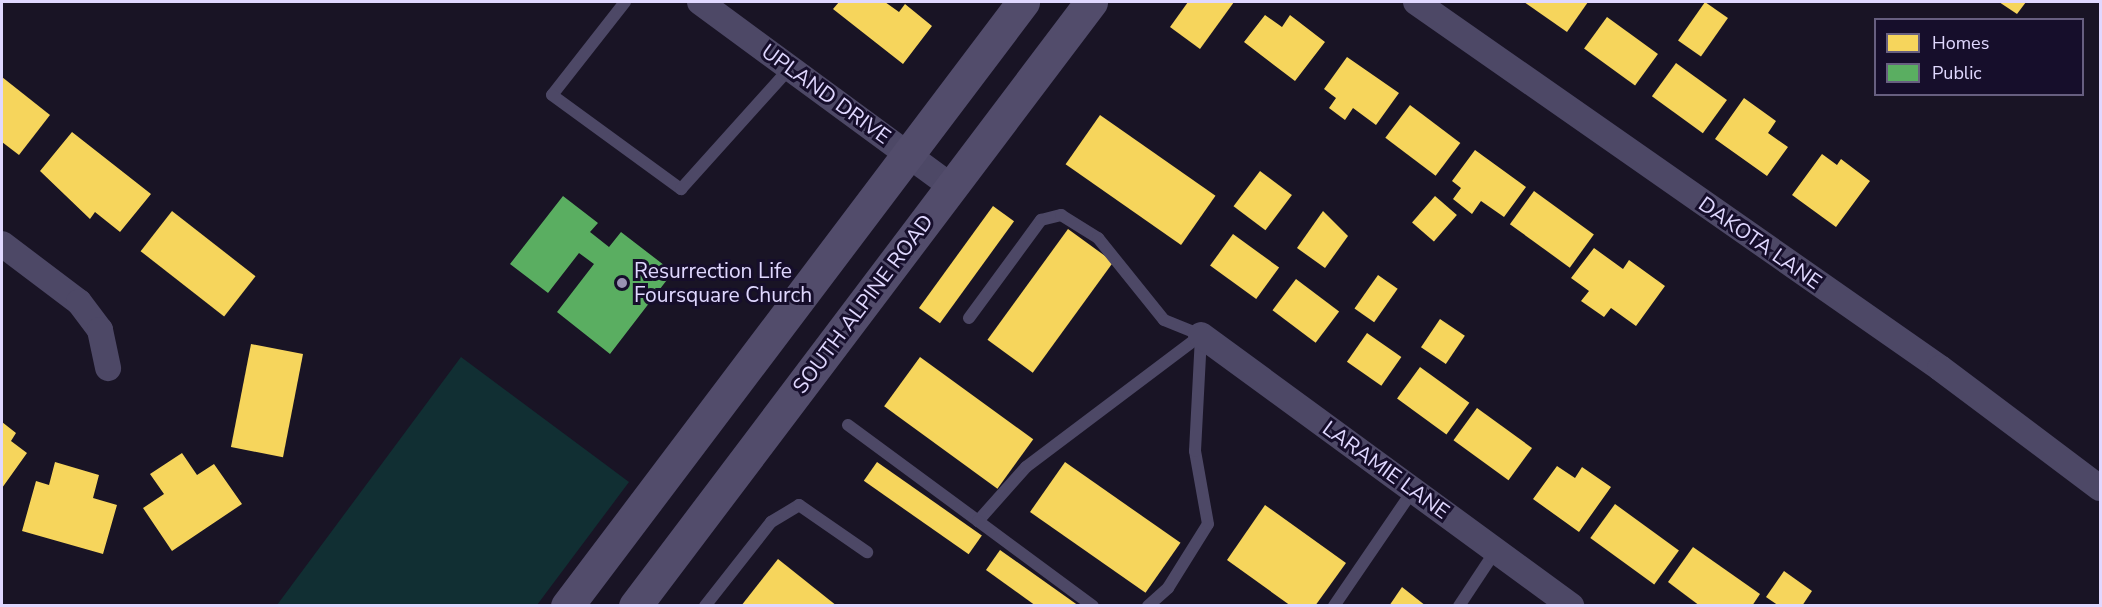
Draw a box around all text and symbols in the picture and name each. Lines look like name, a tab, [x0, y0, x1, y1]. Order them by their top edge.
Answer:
legend	[1874, 18, 2084, 96]
text: Homes	[1932, 31, 1989, 55]
street label: UPLAND DRIVE	[757, 39, 895, 149]
text: Public	[1932, 61, 1982, 85]
street label: DAKOTA LANE	[1694, 191, 1826, 295]
street label: SOUTH ALPINE ROAD	[787, 210, 939, 398]
place label: Resurrection Life Foursquare Church	[634, 258, 812, 308]
marker: Resurrection Life Foursquare Church	[615, 276, 629, 290]
street label: LARAMIE LANE	[1318, 416, 1454, 524]

